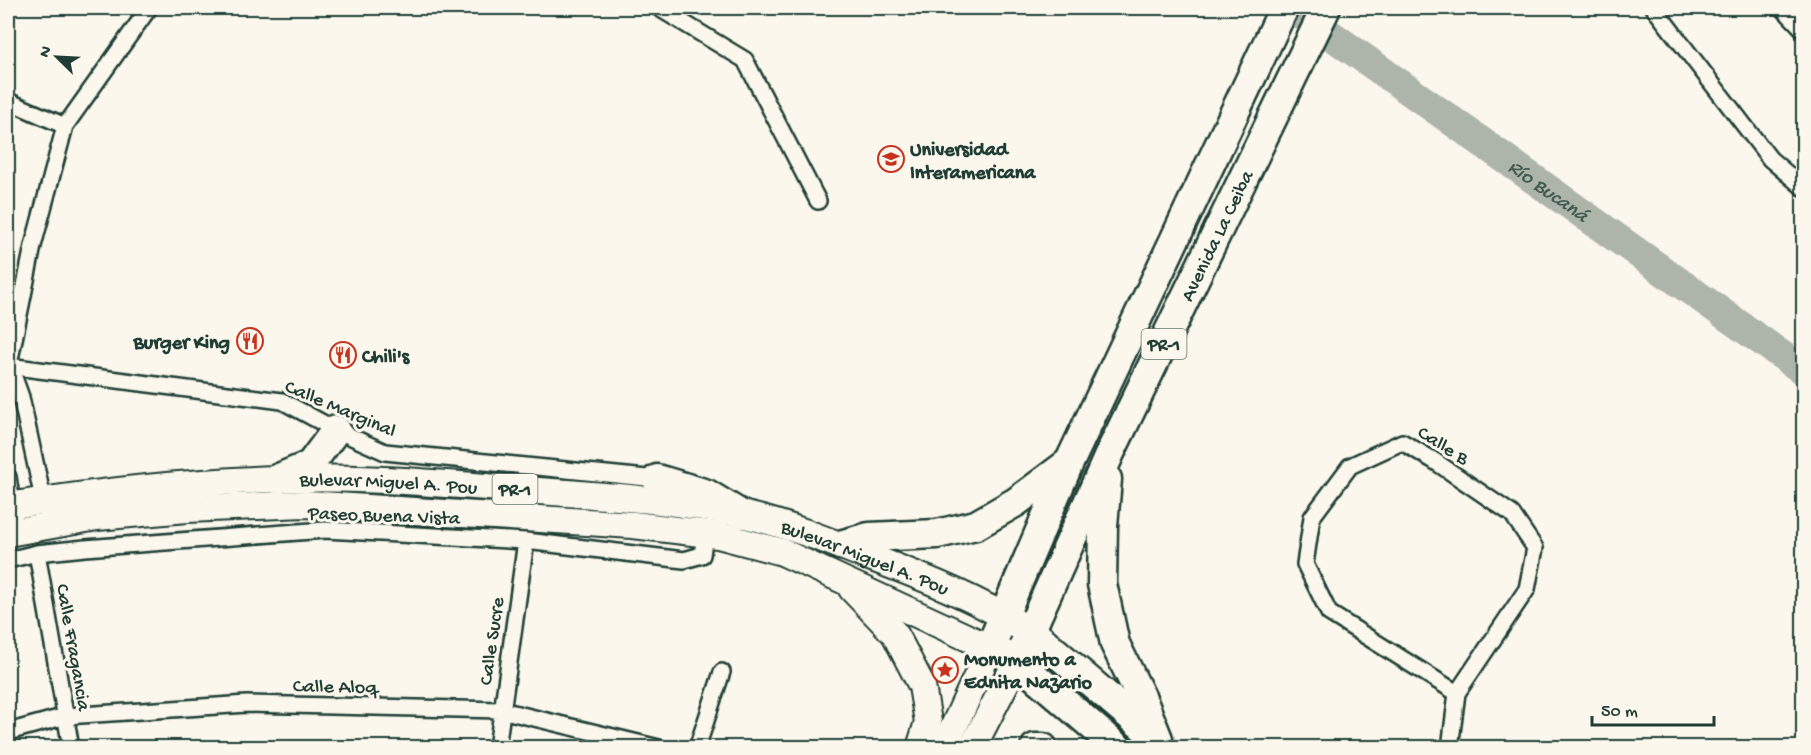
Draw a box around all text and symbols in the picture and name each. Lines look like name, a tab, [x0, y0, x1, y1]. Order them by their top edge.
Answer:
north arrow	[27, 27, 87, 87]
text: N	[36, 43, 58, 61]
place label: Universidad Interamericana	[910, 140, 1036, 186]
school or university icon: Universidad Interamericana	[876, 144, 906, 174]
water label: Río Bucaná	[1502, 156, 1593, 230]
street label: Avenida La Ceiba	[1177, 167, 1261, 306]
restaurant icon: Burger King	[235, 326, 265, 356]
road number: PR-1	[1142, 329, 1186, 359]
place label: Burger King	[133, 333, 230, 356]
restaurant icon: Chili's	[328, 340, 358, 370]
place label: Chili's	[361, 347, 411, 370]
street label: Calle Marginal	[281, 376, 399, 444]
street label: Calle B	[1412, 422, 1473, 472]
street label: Bulevar Miguel A. Pou	[298, 470, 479, 501]
road number: PR-1	[492, 474, 538, 504]
street label: Paseo Buena Vista	[306, 503, 461, 532]
street label: Bulevar Miguel A. Pou	[777, 517, 952, 603]
street label: Calle Fragancia	[49, 582, 94, 714]
street label: Calle Sucre	[476, 595, 511, 687]
place label: Monumento a Ednita Nazario	[964, 650, 1093, 696]
place icon: Monumento a Ednita Nazario	[930, 655, 960, 685]
street label: Calle Aloq	[293, 676, 380, 701]
scale bar	[1592, 689, 1714, 727]
text: 50 m	[1601, 702, 1638, 723]

